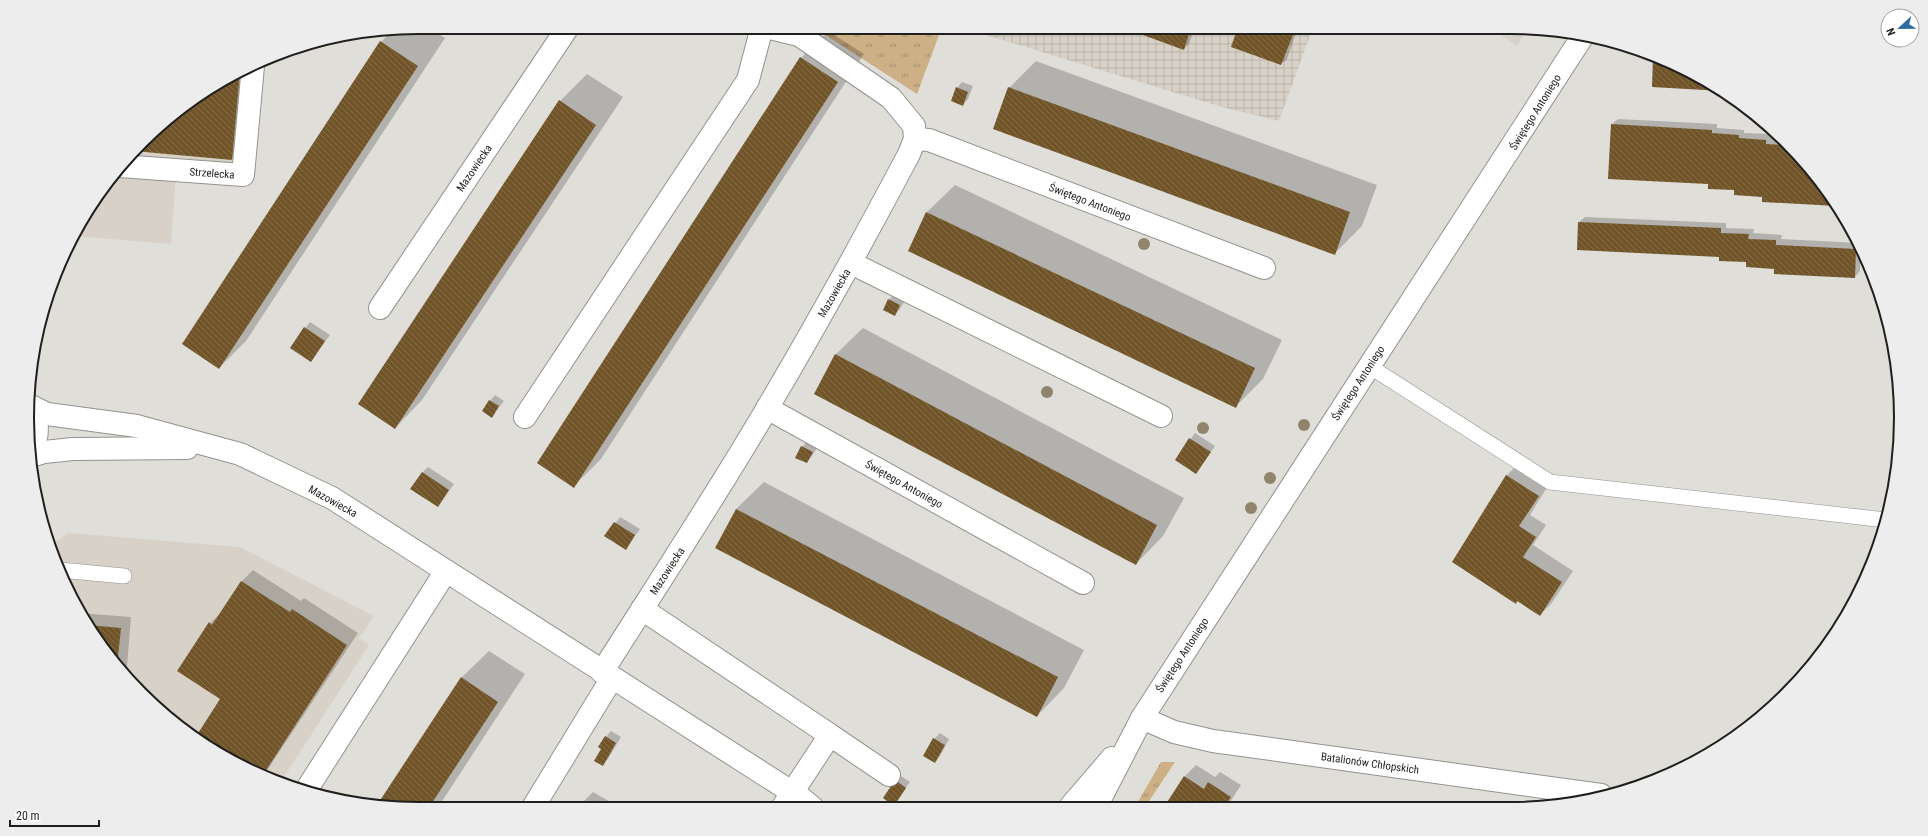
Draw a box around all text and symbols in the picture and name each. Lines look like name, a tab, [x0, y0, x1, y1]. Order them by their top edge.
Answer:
north arrow	[1880, 8, 1920, 48]
text: N	[1884, 26, 1898, 37]
street label: Świętego Antoniego	[1507, 72, 1564, 152]
street label: Mazowiecka	[454, 142, 495, 194]
street label: Strzelecka	[189, 165, 235, 182]
street label: Świętego Antoniego	[1047, 181, 1133, 224]
street label: Mazowiecka	[815, 267, 854, 320]
street label: Świętego Antoniego	[1329, 343, 1388, 423]
street label: Świętego Antoniego	[863, 458, 945, 511]
street label: Mazowiecka	[306, 483, 360, 520]
street label: Mazowiecka	[647, 545, 688, 597]
street label: Świętego Antoniego	[1153, 615, 1212, 695]
street label: Batalionów Chłopskich	[1320, 750, 1420, 777]
scale bar	[10, 802, 99, 828]
text: 20 m	[16, 809, 40, 823]

